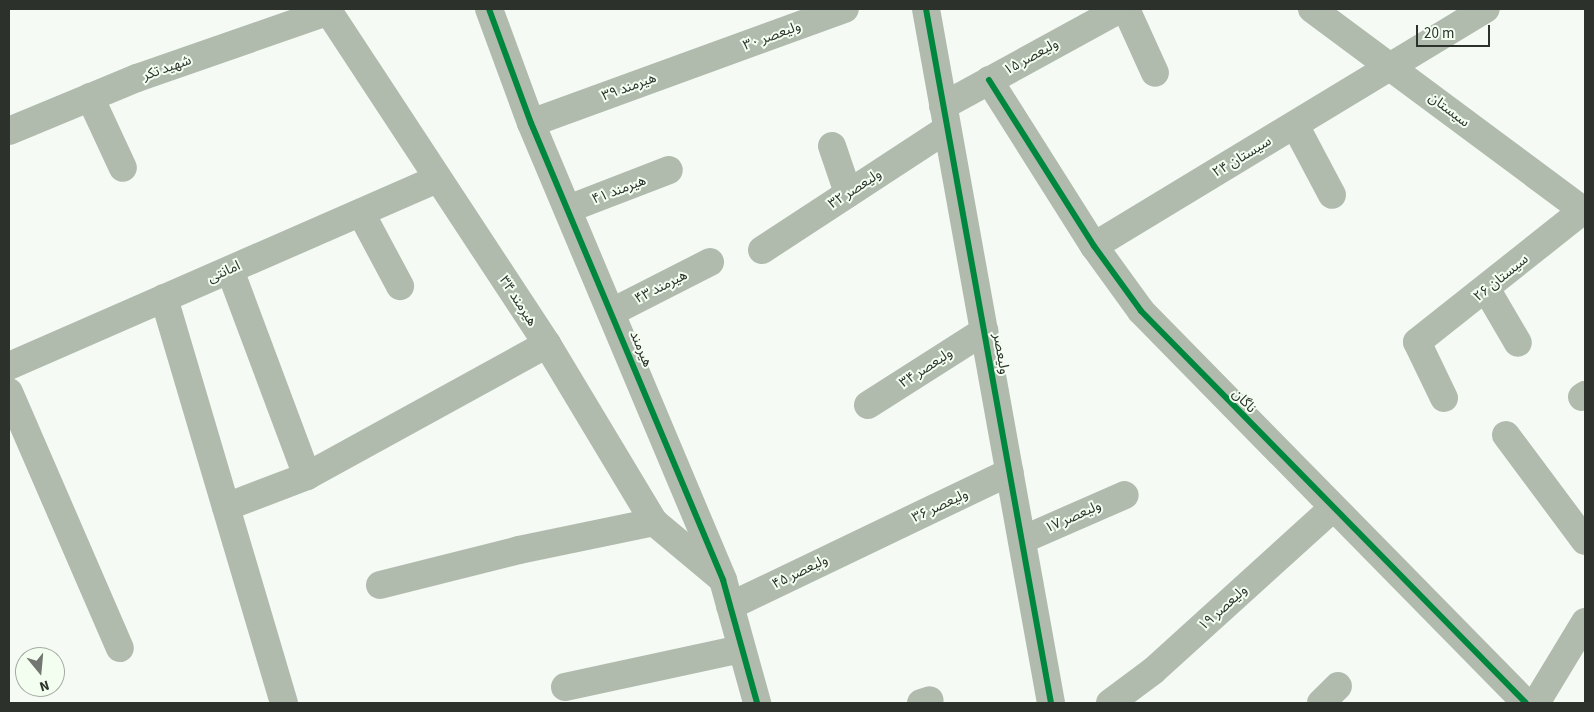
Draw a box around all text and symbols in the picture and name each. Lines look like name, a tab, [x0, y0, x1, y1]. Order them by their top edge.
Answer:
scale bar	[1419, 15, 1493, 47]
street label: ولیعصر ۳۰	[741, 18, 803, 54]
text: 20 m	[1424, 23, 1454, 44]
street label: ولیعصر ۱۵	[1001, 35, 1061, 79]
street label: شهید تکر	[140, 52, 194, 84]
street label: هیرمند ۳۹	[600, 69, 658, 105]
street label: سیستان	[1425, 89, 1473, 131]
street label: سیستان ۲۴	[1209, 133, 1275, 181]
street label: ولیعصر ۳۲	[825, 166, 885, 212]
street label: هیرمند ۴۱	[590, 172, 648, 208]
street label: سیستان ۲۶	[1470, 251, 1532, 305]
street label: امانتی	[205, 257, 243, 287]
street label: هیرمند ۴۳	[632, 267, 690, 307]
street label: هیرمند ۳۴	[496, 273, 540, 329]
street label: هیرمند	[626, 328, 656, 370]
street label: ولیعصر	[989, 332, 1013, 376]
street label: ولیعصر ۳۴	[896, 345, 956, 391]
street label: ناگان	[1228, 385, 1260, 417]
street label: ولیعصر ۳۶	[909, 486, 971, 526]
street label: ولیعصر ۱۷	[1042, 497, 1104, 537]
street label: ولیعصر ۴۵	[769, 551, 831, 593]
street label: ولیعصر ۱۹	[1195, 582, 1251, 634]
north arrow	[15, 647, 65, 697]
text: N	[37, 674, 51, 696]

